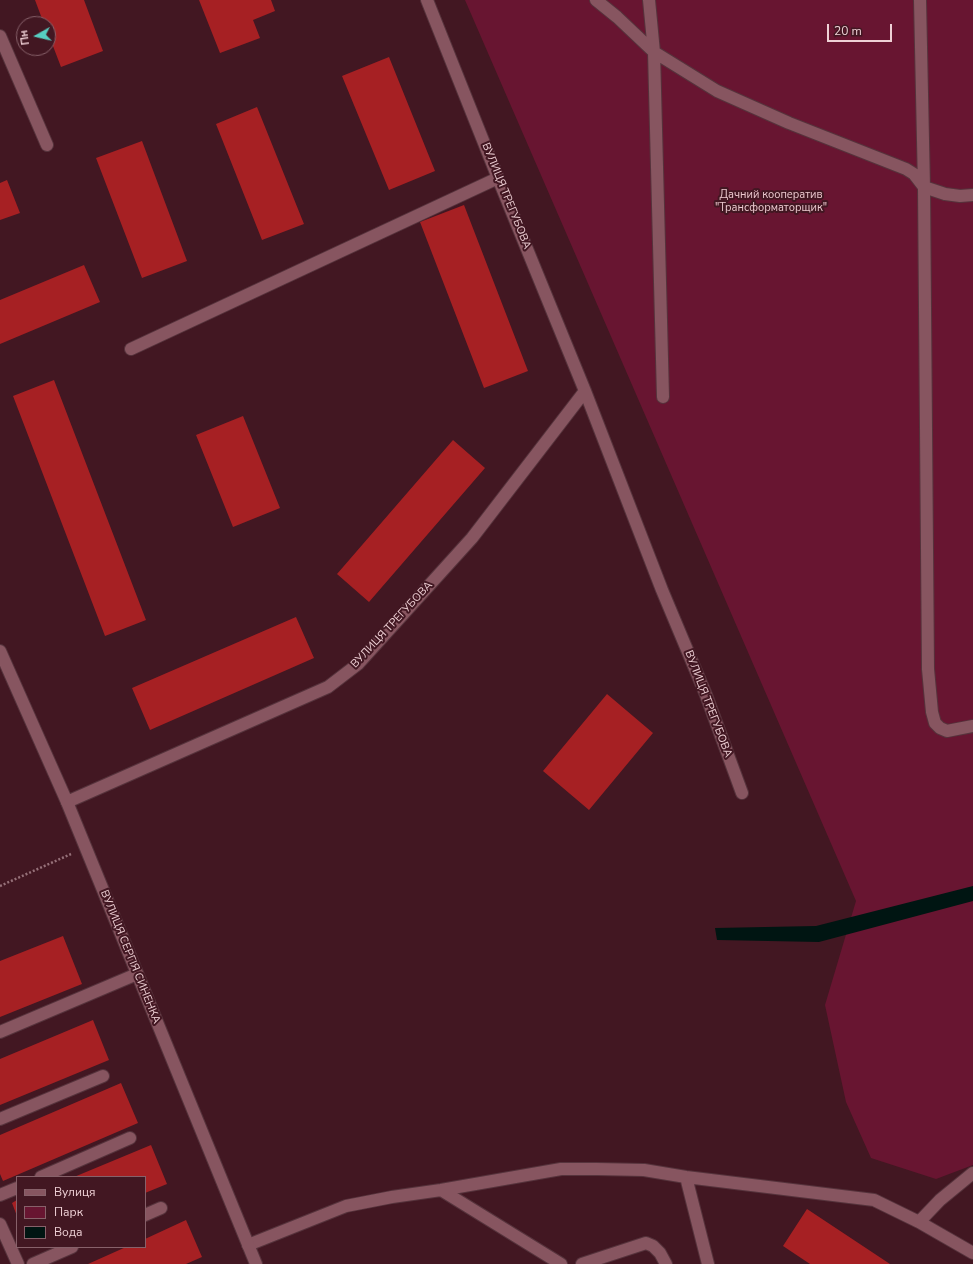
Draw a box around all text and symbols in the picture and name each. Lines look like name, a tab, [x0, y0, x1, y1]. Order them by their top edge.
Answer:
north arrow	[16, 16, 56, 56]
scale bar	[829, 16, 894, 42]
text: 20 m	[834, 23, 862, 39]
text: Пн	[16, 29, 33, 46]
street label: ВУЛИЦЯ ТРЕГУБОВА	[479, 141, 533, 251]
park label: Дачний кооператив "Трансформаторщик"	[715, 188, 827, 214]
street label: ВУЛИЦЯ ТРЕГУБОВА	[348, 579, 436, 671]
street label: ВУЛИЦЯ ТРЕГУБОВА	[682, 649, 734, 759]
street label: ВУЛИЦЯ СЕРГІЯ СИНЕНКА	[97, 888, 163, 1026]
legend	[16, 1176, 146, 1248]
text: Вулиця	[54, 1184, 96, 1200]
text: Парк	[54, 1204, 83, 1220]
text: Вода	[54, 1224, 82, 1240]

